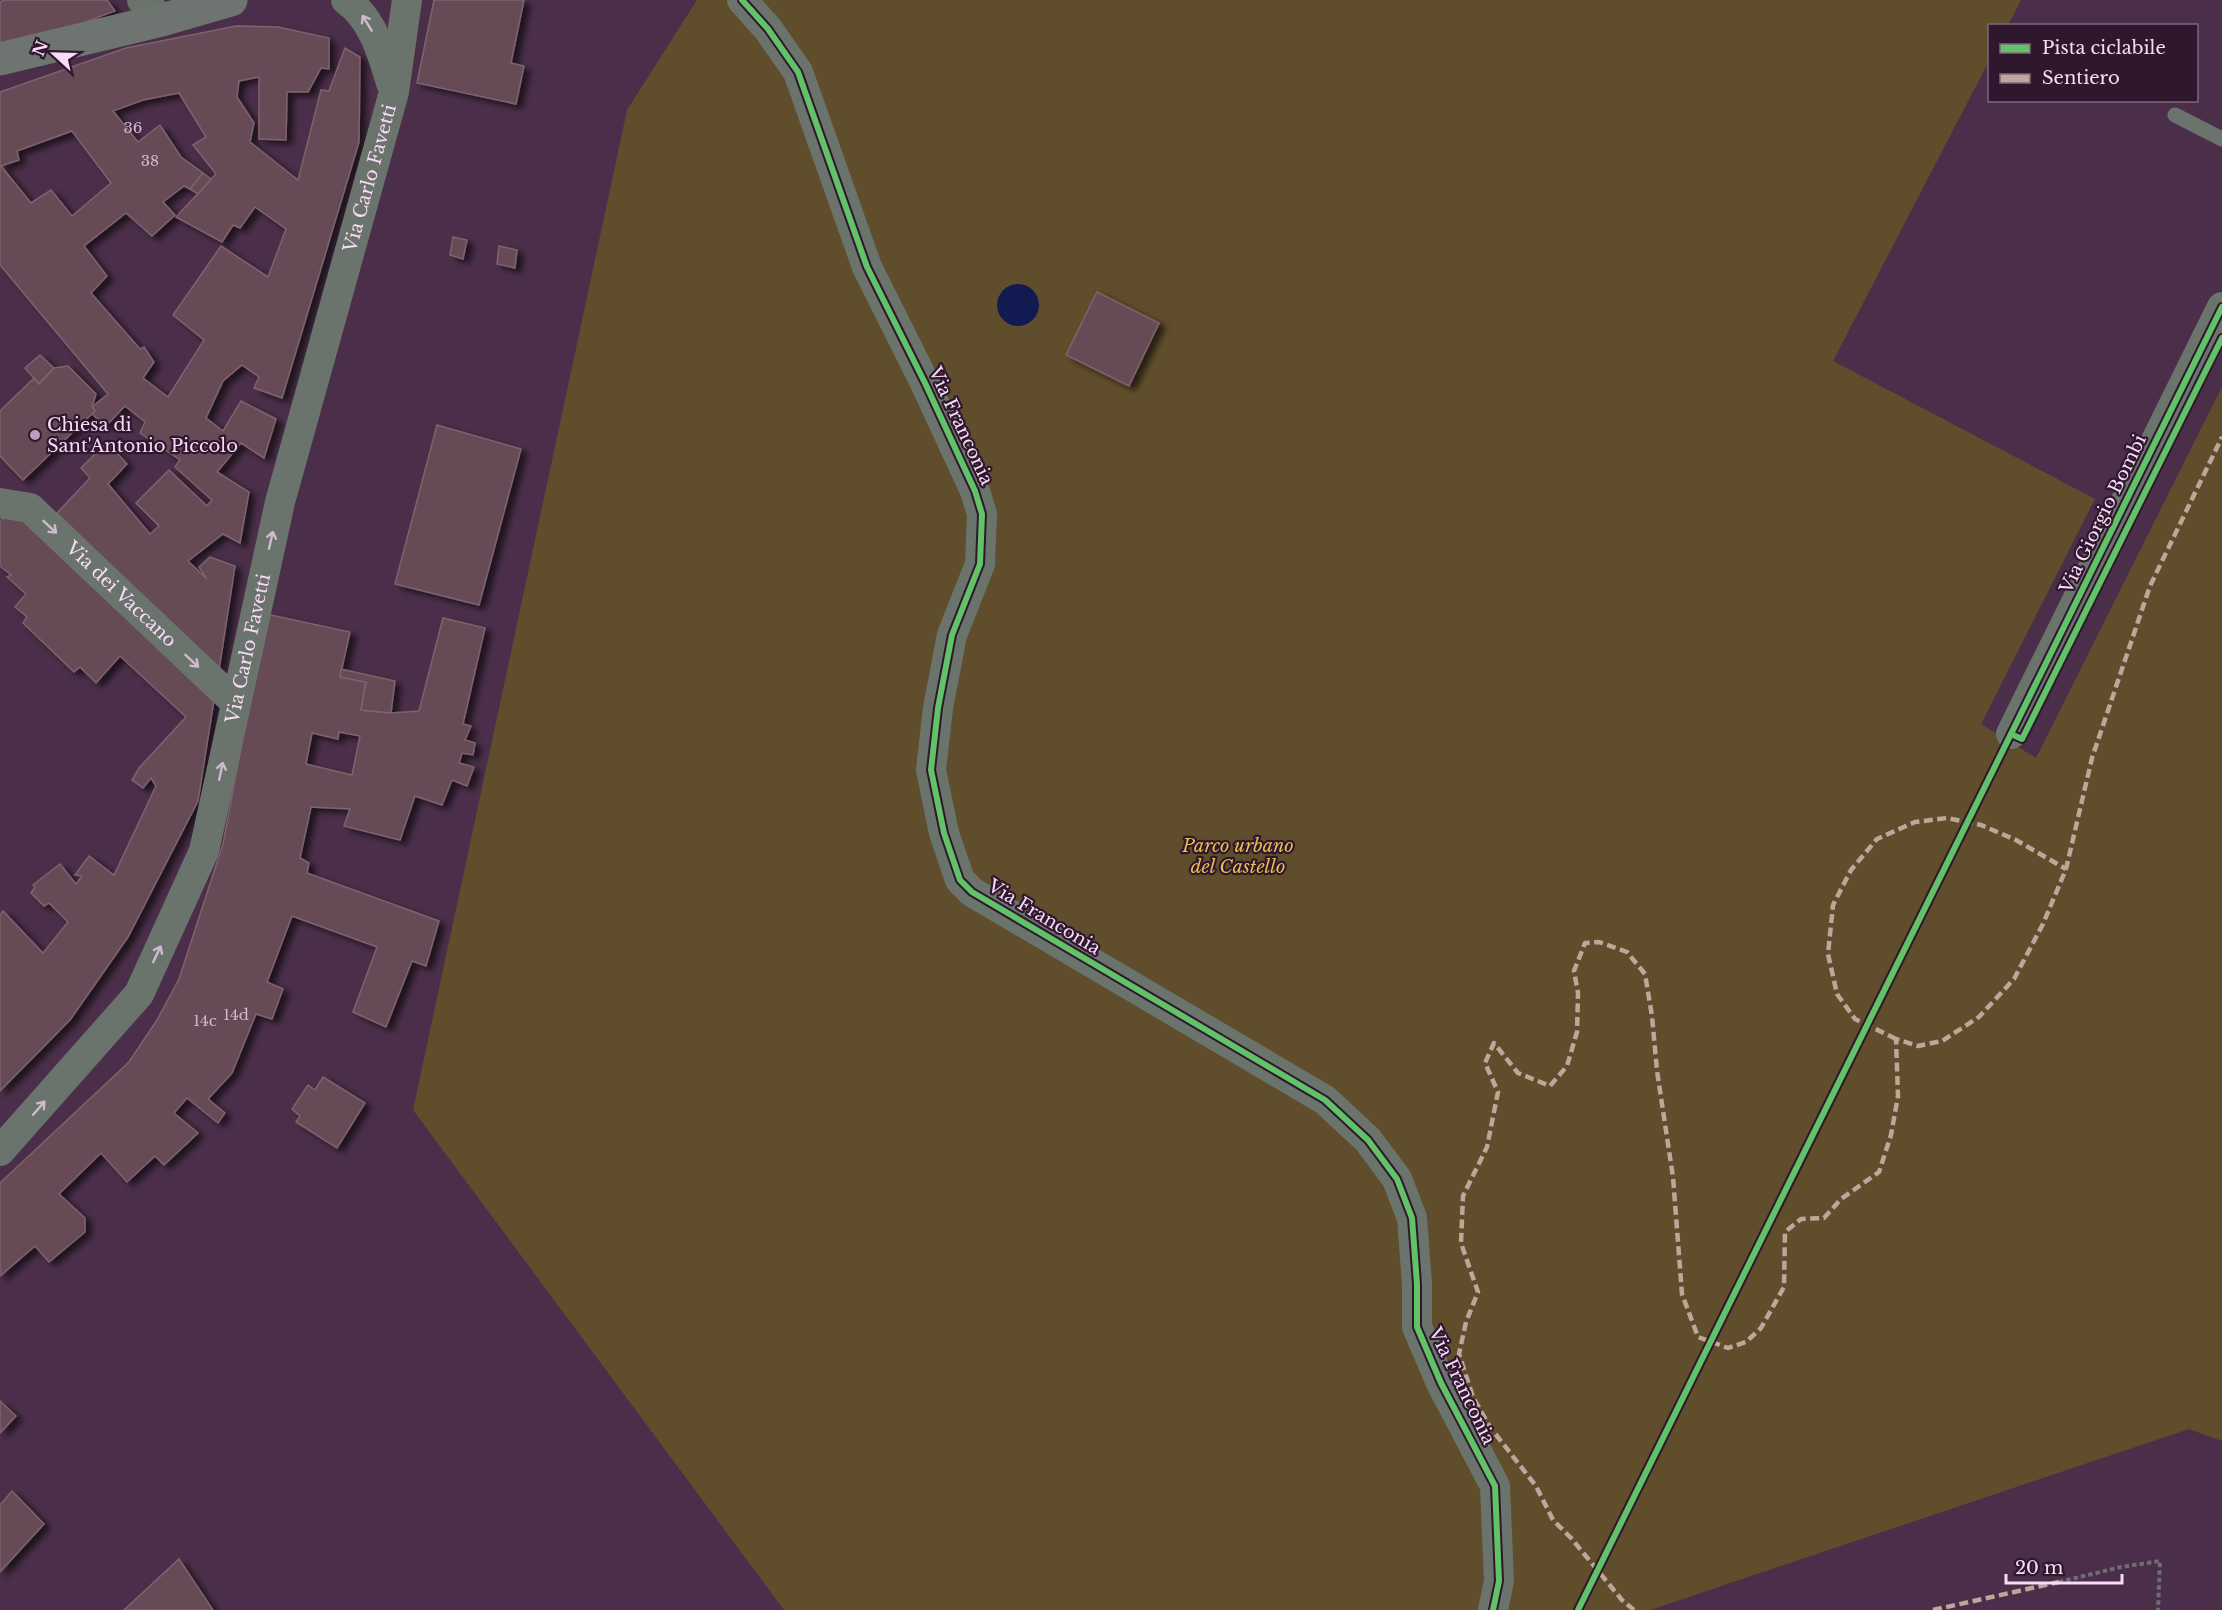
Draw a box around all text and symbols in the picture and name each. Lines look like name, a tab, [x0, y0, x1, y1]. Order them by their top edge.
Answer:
one-way arrow	[361, 15, 373, 32]
north arrow	[24, 24, 84, 84]
legend	[1988, 24, 2198, 102]
text: Pista ciclabile	[2042, 37, 2166, 59]
text: N	[28, 38, 52, 59]
text: Sentiero	[2042, 67, 2120, 89]
street label: Via Carlo Favetti	[339, 102, 401, 256]
house number: 36	[124, 118, 142, 137]
house number: 38	[141, 151, 159, 170]
street label: Via Franconia	[924, 363, 998, 489]
place label: Chiesa di Sant'Antonio Piccolo	[47, 414, 238, 457]
marker: Chiesa di Sant'Antonio Piccolo	[28, 428, 42, 442]
street label: Via Giorgio Bombi	[2055, 431, 2151, 598]
one-way arrow	[43, 520, 58, 535]
one-way arrow	[266, 530, 278, 549]
street label: Via dei Vaccano	[61, 536, 181, 652]
street label: Via Carlo Favetti	[221, 572, 275, 726]
one-way arrow	[184, 654, 199, 668]
one-way arrow	[216, 762, 227, 782]
park label: Parco urbano del Castello	[1181, 835, 1294, 878]
street label: Via Franconia	[983, 874, 1104, 959]
one-way arrow	[151, 946, 163, 964]
house number: 14d	[223, 1005, 249, 1024]
house number: 14c	[193, 1011, 217, 1030]
one-way arrow	[32, 1101, 46, 1116]
street label: Via Franconia	[1424, 1323, 1500, 1448]
scale bar	[2006, 1547, 2122, 1585]
text: 20 m	[2015, 1557, 2063, 1579]

